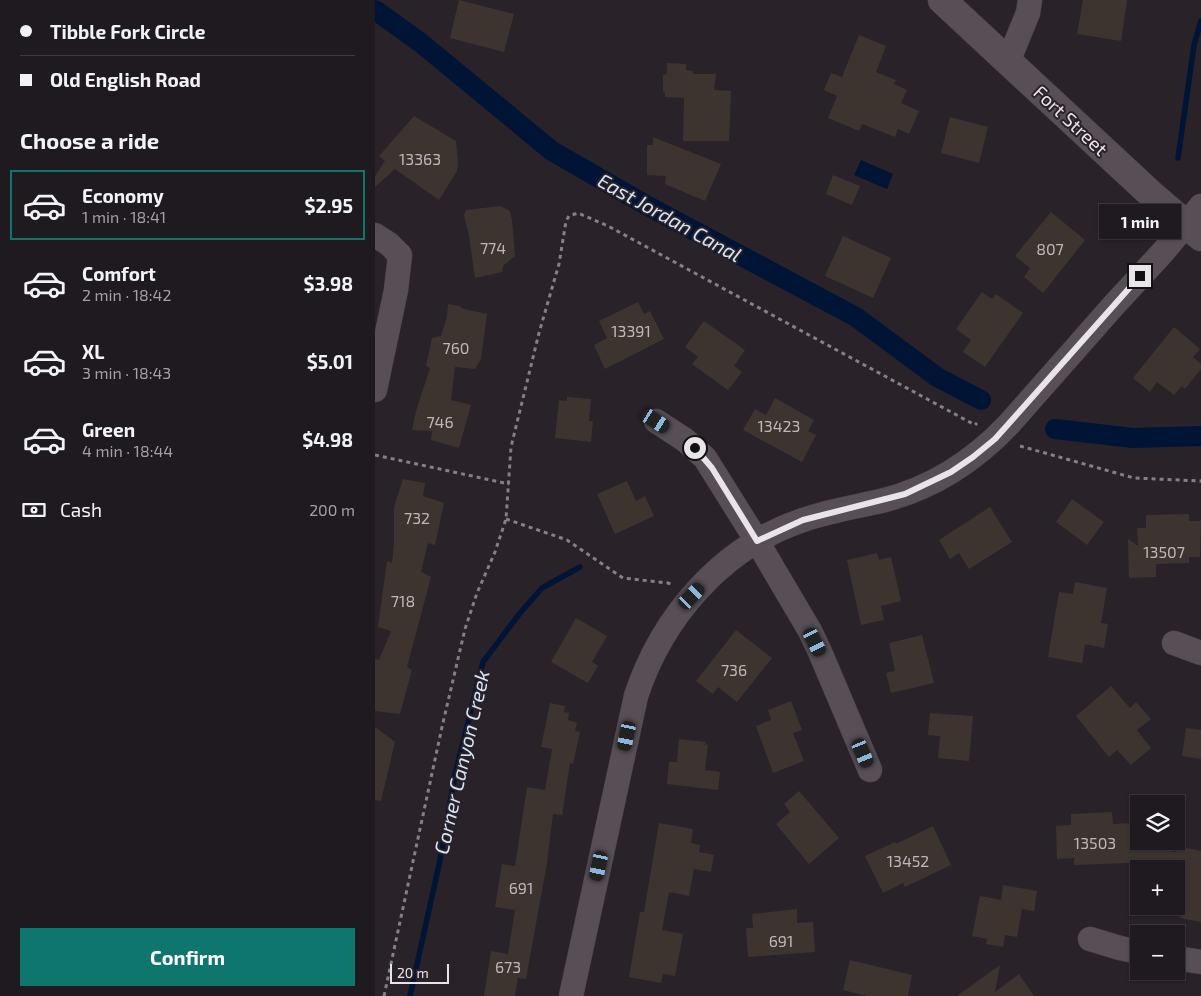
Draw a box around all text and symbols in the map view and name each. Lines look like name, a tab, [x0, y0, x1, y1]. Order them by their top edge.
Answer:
text: Tibble Fork Circle	[50, 20, 206, 43]
text: Old English Road	[50, 68, 201, 91]
street label: Fort Street	[1029, 80, 1113, 160]
text: Choose a ride	[20, 127, 159, 153]
house number: 13363	[399, 149, 441, 168]
water label: East Jordan Canal	[594, 168, 746, 266]
icon: car	[22, 183, 67, 228]
text: Economy	[82, 184, 164, 207]
text: $2.95	[305, 194, 353, 217]
callout: 1 min	[1099, 204, 1181, 238]
text: 1 min · 18:41	[82, 207, 166, 226]
text: 1 min	[1121, 212, 1159, 231]
house number: 774	[480, 238, 506, 257]
house number: 807	[1036, 239, 1064, 258]
icon: car	[22, 261, 67, 306]
text: Comfort	[82, 262, 156, 285]
route end	[1129, 265, 1151, 287]
text: $3.98	[304, 272, 353, 295]
text: 2 min · 18:42	[82, 285, 171, 304]
house number: 13391	[611, 321, 651, 340]
house number: 760	[443, 338, 470, 357]
icon: car	[22, 339, 67, 384]
text: XL	[82, 340, 104, 363]
text: $5.01	[307, 350, 353, 373]
text: 3 min · 18:43	[82, 363, 171, 382]
car	[639, 407, 672, 435]
house number: 746	[426, 412, 454, 431]
house number: 13423	[758, 416, 801, 435]
icon: car	[22, 417, 67, 462]
text: Green	[82, 418, 135, 441]
text: $4.98	[302, 428, 353, 451]
route start	[684, 437, 706, 459]
text: 4 min · 18:44	[82, 441, 173, 460]
icon: cash	[20, 496, 48, 524]
text: Cash	[60, 498, 102, 521]
text: 200 m	[309, 500, 355, 519]
house number: 732	[404, 508, 430, 527]
house number: 13507	[1143, 542, 1185, 561]
car	[676, 580, 707, 612]
house number: 718	[391, 591, 415, 610]
car	[801, 625, 828, 659]
house number: 736	[721, 660, 747, 679]
water label: Corner Canyon Creek	[428, 668, 495, 857]
car	[616, 720, 637, 752]
car	[850, 736, 875, 770]
map controls	[1130, 795, 1185, 980]
button: layers	[1130, 795, 1185, 850]
house number: 13503	[1074, 833, 1116, 852]
car	[588, 850, 609, 882]
house number: 13452	[887, 851, 929, 870]
button: +	[1130, 860, 1185, 915]
house number: 691	[509, 878, 533, 897]
button: −	[1130, 925, 1185, 980]
button: Confirm	[20, 928, 355, 986]
house number: 691	[769, 931, 793, 950]
house number: 673	[495, 957, 521, 976]
scale bar	[390, 961, 449, 984]
text: 20 m	[397, 964, 429, 981]

